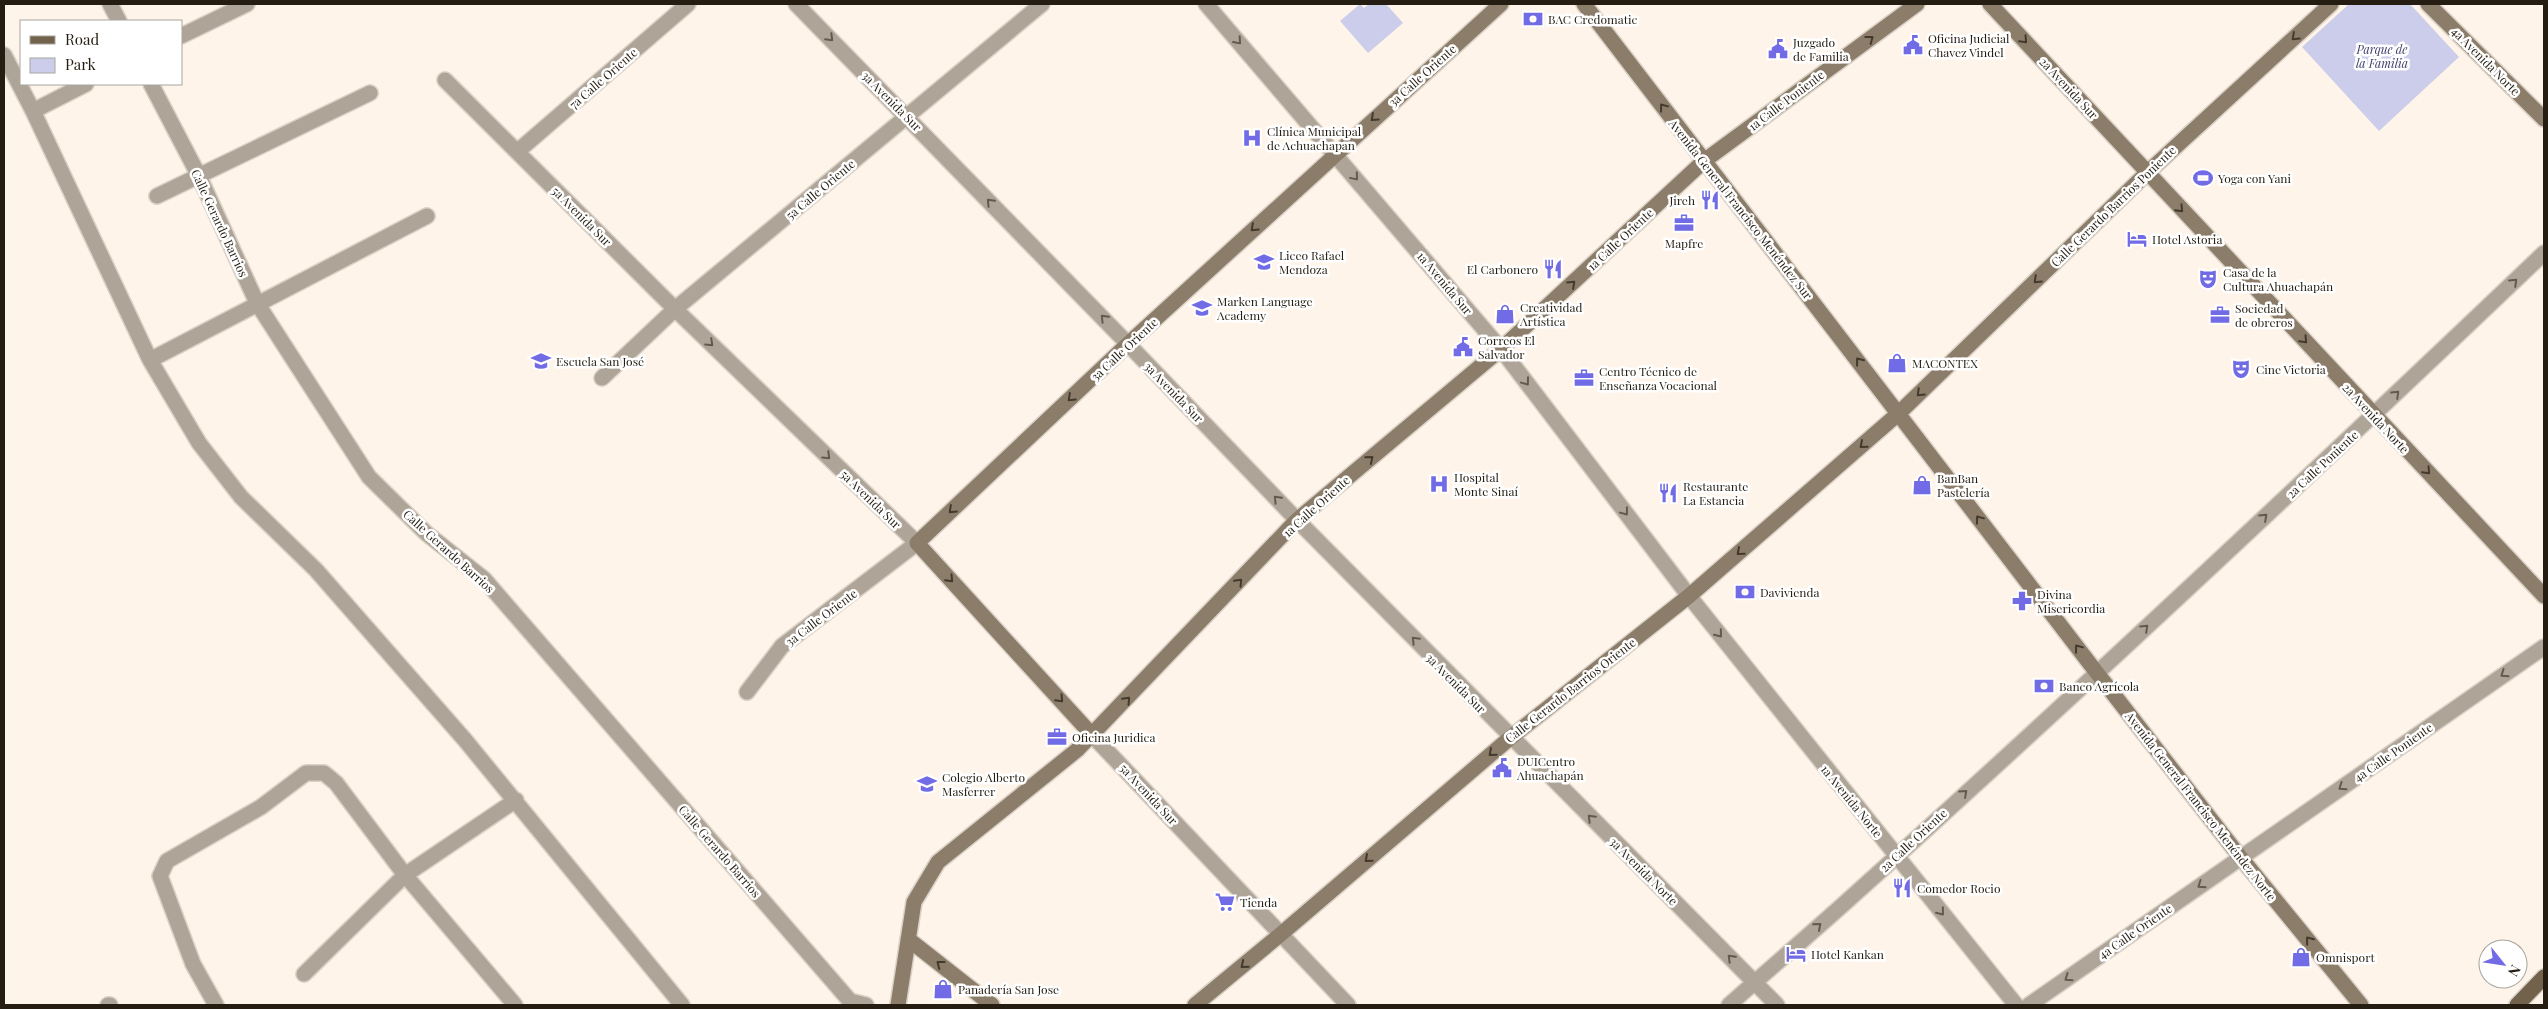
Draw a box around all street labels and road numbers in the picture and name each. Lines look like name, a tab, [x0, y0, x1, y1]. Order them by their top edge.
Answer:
street label: 4a Avenida Norte	[2448, 23, 2524, 99]
street label: 3a Calle Oriente	[1385, 40, 1459, 110]
street label: 7a Calle Oriente	[566, 44, 640, 112]
street label: 2a Avenida Sur	[2036, 54, 2102, 123]
street label: 1a Calle Poniente	[1745, 66, 1827, 134]
street label: 3a Avenida Sur	[859, 68, 926, 135]
street label: Avenida General Francisco Menéndez Sur	[1665, 115, 1817, 303]
street label: Calle Gerardo Barrios Poniente	[2047, 142, 2179, 270]
street label: 5a Calle Oriente	[782, 156, 858, 222]
street label: Calle Gerardo Barrios	[188, 167, 252, 279]
street label: 5a Avenida Sur	[549, 183, 616, 250]
street label: 1a Calle Oriente	[1584, 204, 1656, 274]
street label: 1a Avenida Sur	[1414, 248, 1476, 318]
street label: 3a Calle Oriente	[1087, 314, 1161, 384]
street label: 3a Avenida Sur	[1141, 358, 1207, 426]
street label: 2a Avenida Norte	[2339, 379, 2413, 457]
street label: 2a Calle Poniente	[2283, 427, 2361, 501]
street label: 5a Avenida Sur	[837, 466, 905, 532]
street label: 1a Calle Oriente	[1279, 472, 1353, 540]
street label: Calle Gerardo Barrios	[400, 506, 498, 596]
street label: 3a Calle Oriente	[782, 585, 860, 649]
street label: Calle Gerardo Barrios Oriente	[1501, 634, 1639, 746]
street label: 3a Avenida Sur	[1423, 650, 1490, 717]
street label: Avenida General Francisco Menéndez Norte	[2122, 707, 2280, 904]
street label: 4a Calle Poniente	[2351, 719, 2435, 785]
street label: 5a Avenida Sur	[1117, 760, 1182, 828]
street label: 1a Avenida Norte	[1818, 761, 1886, 841]
street label: Calle Gerardo Barrios	[676, 802, 764, 900]
street label: 2a Calle Oriente	[1876, 805, 1950, 875]
street label: 3a Avenida Norte	[1606, 833, 1682, 909]
street label: 4a Calle Oriente	[2095, 900, 2175, 962]

